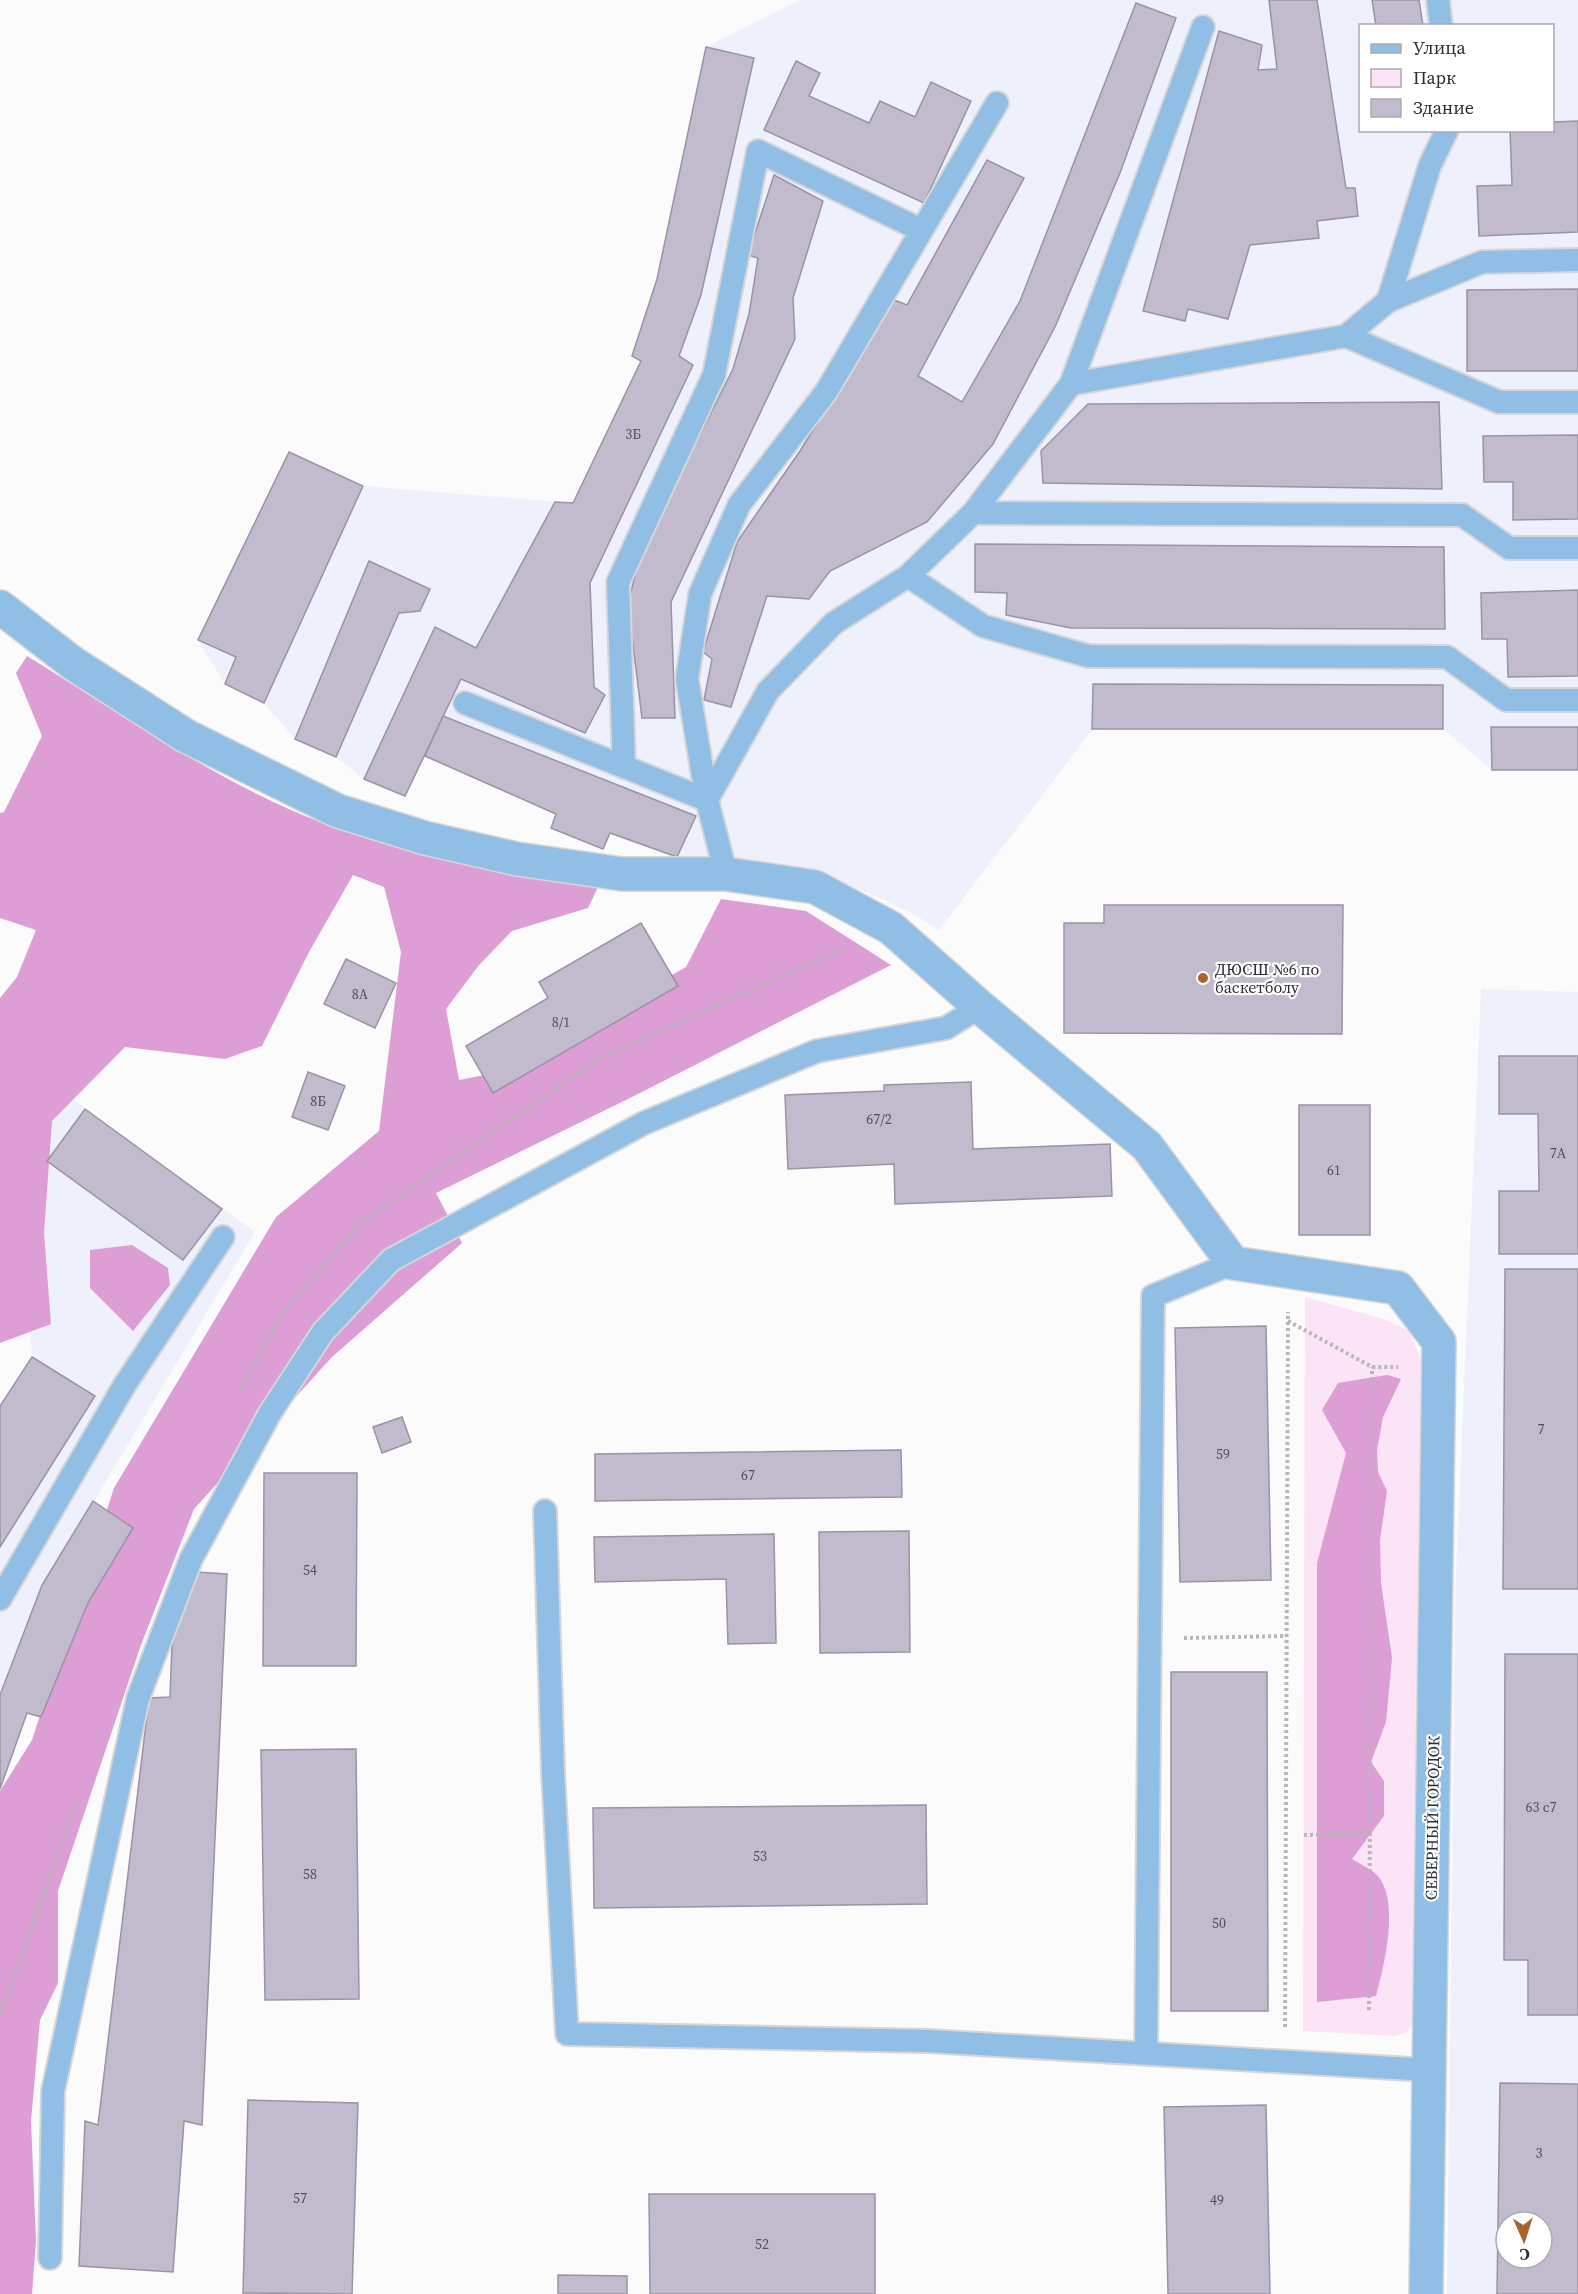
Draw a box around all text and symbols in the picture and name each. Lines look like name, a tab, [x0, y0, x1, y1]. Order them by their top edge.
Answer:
legend	[1359, 24, 1554, 132]
text: Улица	[1413, 35, 1466, 60]
text: Парк	[1413, 65, 1456, 90]
text: Здание	[1413, 95, 1474, 120]
house number: 3Б	[625, 424, 641, 444]
place label: ДЮСШ №6 по баскетболу	[1215, 958, 1319, 998]
marker: ДЮСШ №6 по баскетболу	[1196, 971, 1210, 985]
house number: 8А	[352, 984, 369, 1004]
house number: 8/1	[552, 1012, 570, 1032]
house number: 8Б	[310, 1091, 326, 1111]
house number: 67/2	[866, 1109, 892, 1129]
house number: 7А	[1550, 1143, 1567, 1163]
house number: 61	[1327, 1160, 1341, 1180]
house number: 7	[1538, 1419, 1545, 1439]
house number: 59	[1216, 1444, 1230, 1464]
house number: 67	[741, 1465, 755, 1485]
house number: 54	[303, 1560, 317, 1580]
street label: СЕВЕРНЫЙ ГОРОДОК	[1420, 1735, 1444, 1900]
house number: 63 с7	[1525, 1797, 1557, 1817]
house number: 53	[753, 1846, 767, 1866]
house number: 58	[303, 1864, 317, 1884]
house number: 50	[1212, 1913, 1226, 1933]
house number: 3	[1536, 2143, 1543, 2163]
house number: 57	[293, 2188, 307, 2208]
house number: 49	[1210, 2190, 1224, 2210]
north arrow	[1494, 2210, 1554, 2270]
house number: 52	[755, 2234, 769, 2254]
text: С	[1519, 2244, 1530, 2266]

